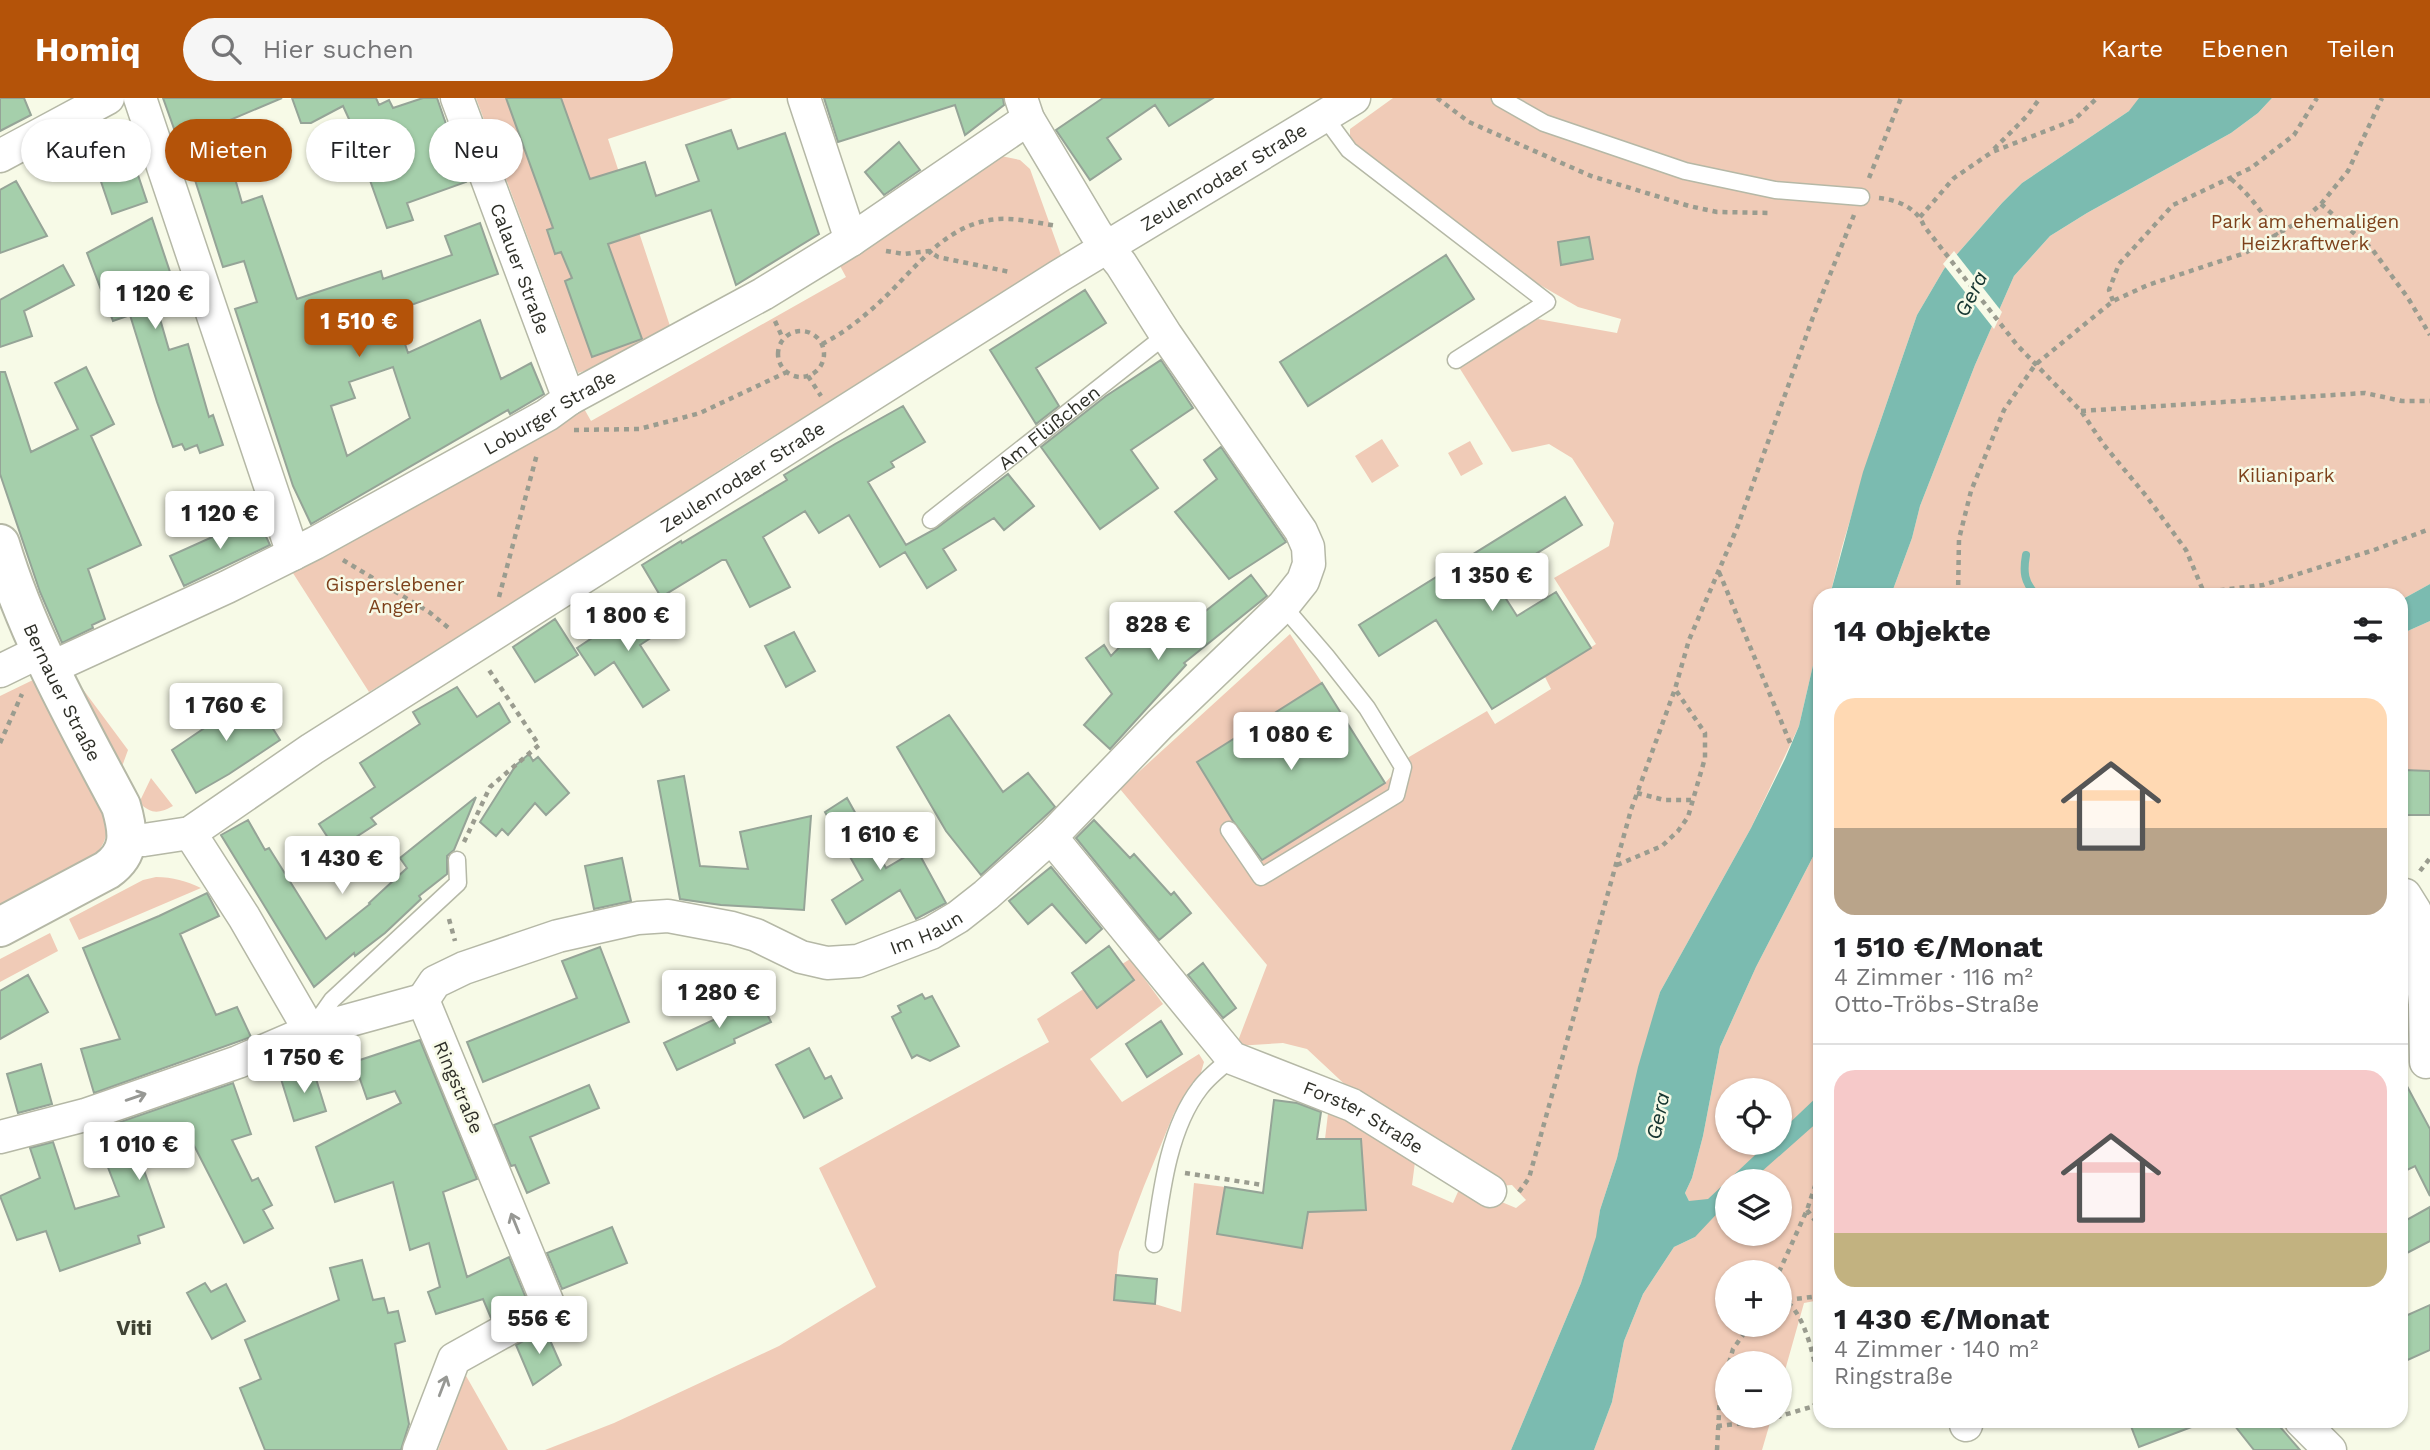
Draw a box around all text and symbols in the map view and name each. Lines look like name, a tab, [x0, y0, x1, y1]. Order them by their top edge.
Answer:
search box	[183, 18, 673, 81]
text: Homiq	[35, 30, 141, 69]
icon: search	[207, 30, 245, 68]
text: Hier suchen	[263, 34, 414, 64]
text: Karte	[2101, 35, 2163, 63]
text: Ebenen	[2201, 35, 2289, 63]
text: Teilen	[2327, 35, 2395, 63]
street label: Zeulenrodaer Straße	[1136, 118, 1311, 236]
chip: Kaufen	[21, 119, 151, 182]
chip: Mieten	[165, 119, 292, 182]
chip: Filter	[306, 119, 415, 182]
chip: Neu	[429, 119, 523, 182]
street label: Calauer Straße	[485, 200, 555, 337]
park label: Park am ehemaligen Heizkraftwerk	[2211, 210, 2399, 255]
water label: Gera	[1949, 267, 1993, 321]
pin: 1 120 €	[90, 272, 220, 331]
text: 1 120 €	[116, 280, 194, 307]
pin: 1 510 €	[294, 300, 424, 359]
text: 1 510 €	[320, 308, 398, 335]
street label: Loburger Straße	[480, 365, 620, 460]
street label: Am Flüßchen	[994, 380, 1105, 475]
street label: Zeulenrodaer Straße	[656, 416, 829, 538]
park label: Kilianipark	[2237, 464, 2335, 487]
pin: 1 120 €	[155, 491, 285, 551]
text: 1 120 €	[181, 500, 259, 527]
pin: 1 350 €	[1427, 554, 1557, 613]
text: 1 350 €	[1451, 562, 1533, 589]
park label: Gisperslebener Anger	[325, 573, 465, 618]
pin: 1 800 €	[563, 594, 693, 653]
text: 1 800 €	[586, 602, 670, 629]
pin: 828 €	[1109, 602, 1207, 662]
text: 828 €	[1125, 611, 1191, 638]
icon: filters	[2349, 611, 2387, 649]
text: 14 Objekte	[1834, 613, 1991, 648]
street label: Bernauer Straße	[18, 620, 106, 765]
pin: 1 760 €	[161, 684, 291, 743]
text: 1 760 €	[186, 692, 266, 719]
pin: 1 080 €	[1226, 712, 1356, 772]
text: 1 080 €	[1249, 721, 1333, 748]
icon: home	[2048, 743, 2174, 869]
pin: 1 610 €	[815, 812, 945, 872]
text: 1 610 €	[841, 821, 919, 848]
pin: 1 430 €	[277, 836, 407, 896]
text: 1 430 €	[301, 845, 383, 872]
street label: Im Haun	[886, 906, 967, 960]
text: 1 510 €/Monat	[1834, 929, 2043, 964]
text: 4 Zimmer · 116 m²	[1834, 964, 2033, 991]
pin: 1 280 €	[654, 970, 784, 1030]
text: 1 280 €	[678, 979, 760, 1006]
text: Otto-Tröbs-Straße	[1834, 991, 2039, 1018]
pin: 1 750 €	[239, 1035, 369, 1095]
street label: Ringstraße	[429, 1037, 488, 1137]
text: 1 750 €	[264, 1044, 344, 1071]
street label: Forster Straße	[1300, 1076, 1427, 1159]
map controls	[1715, 1078, 1792, 1428]
button: locate	[1715, 1078, 1792, 1155]
one-way arrow	[124, 1090, 146, 1102]
water label: Gera	[1640, 1090, 1675, 1142]
icon: home	[2048, 1115, 2174, 1241]
pin: 1 010 €	[74, 1122, 204, 1182]
text: 1 010 €	[100, 1131, 178, 1158]
button: layers	[1715, 1169, 1792, 1246]
one-way arrow	[507, 1213, 520, 1234]
button: +	[1715, 1260, 1792, 1337]
pin: 556 €	[490, 1296, 588, 1356]
text: 1 430 €/Monat	[1834, 1301, 2049, 1336]
text: 556 €	[507, 1305, 571, 1332]
district label: Viti	[116, 1315, 152, 1340]
text: 4 Zimmer · 140 m²	[1834, 1336, 2038, 1363]
button: −	[1715, 1351, 1792, 1428]
text: Ringstraße	[1834, 1363, 1953, 1390]
one-way arrow	[438, 1376, 451, 1398]

